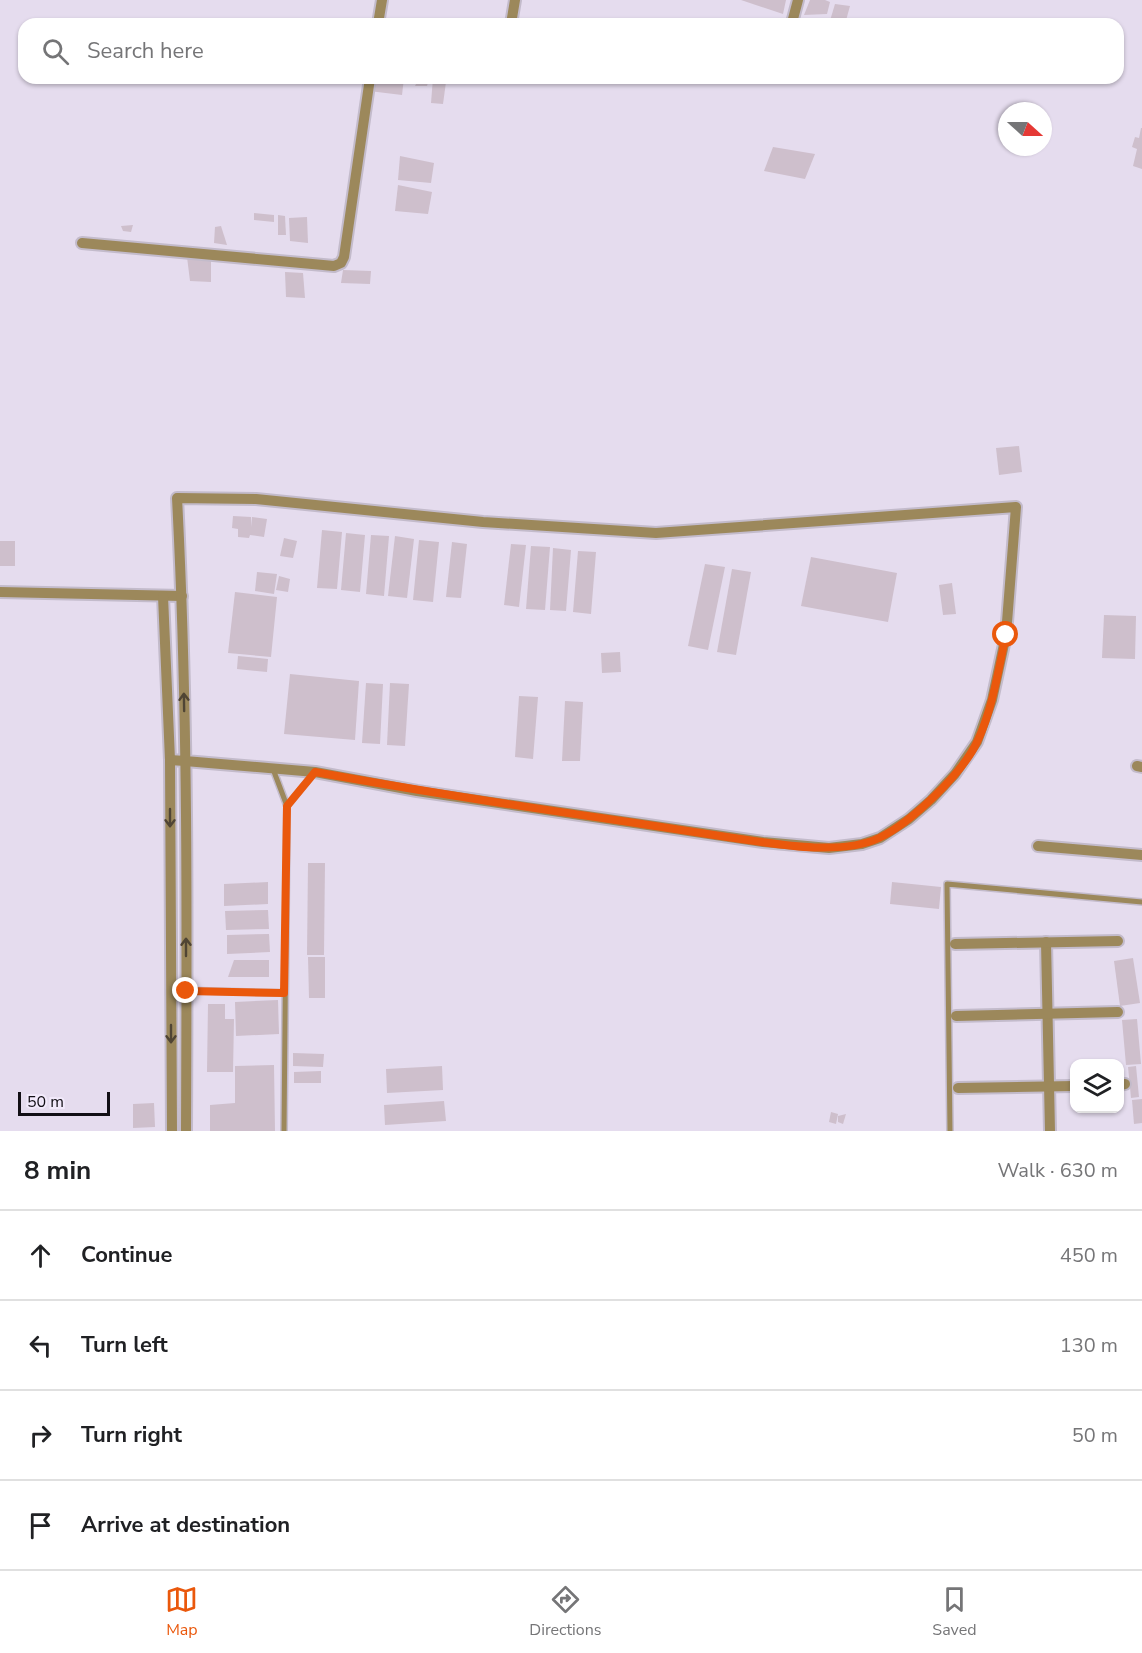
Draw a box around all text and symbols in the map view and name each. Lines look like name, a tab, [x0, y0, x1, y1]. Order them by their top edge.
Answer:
search box	[18, 18, 1124, 84]
icon: search	[39, 35, 72, 68]
text: Search here	[87, 36, 204, 66]
north arrow	[998, 102, 1052, 156]
route start	[992, 621, 1018, 647]
one-way arrow	[178, 693, 189, 713]
one-way arrow	[164, 808, 176, 828]
one-way arrow	[180, 937, 192, 957]
route end	[172, 977, 198, 1003]
one-way arrow	[165, 1024, 177, 1044]
map controls	[1070, 1059, 1124, 1113]
button: layers	[1070, 1059, 1124, 1113]
scale bar	[18, 1089, 110, 1116]
text: 50 m	[27, 1091, 64, 1113]
text: 8 min	[24, 1153, 91, 1188]
text: Walk · 630 m	[998, 1157, 1118, 1184]
icon: ahead	[24, 1239, 57, 1272]
text: Continue	[81, 1240, 172, 1270]
text: 450 m	[1060, 1242, 1118, 1269]
icon: left	[24, 1329, 57, 1362]
text: Turn left	[81, 1330, 168, 1360]
text: 130 m	[1060, 1332, 1118, 1359]
icon: right	[24, 1419, 57, 1452]
text: Turn right	[81, 1420, 182, 1450]
text: 50 m	[1072, 1422, 1118, 1449]
icon: arrive	[24, 1509, 57, 1542]
text: Arrive at destination	[81, 1510, 290, 1540]
tab: Map	[165, 1583, 198, 1641]
tab: Directions	[529, 1583, 601, 1641]
tab: Saved	[932, 1583, 977, 1641]

